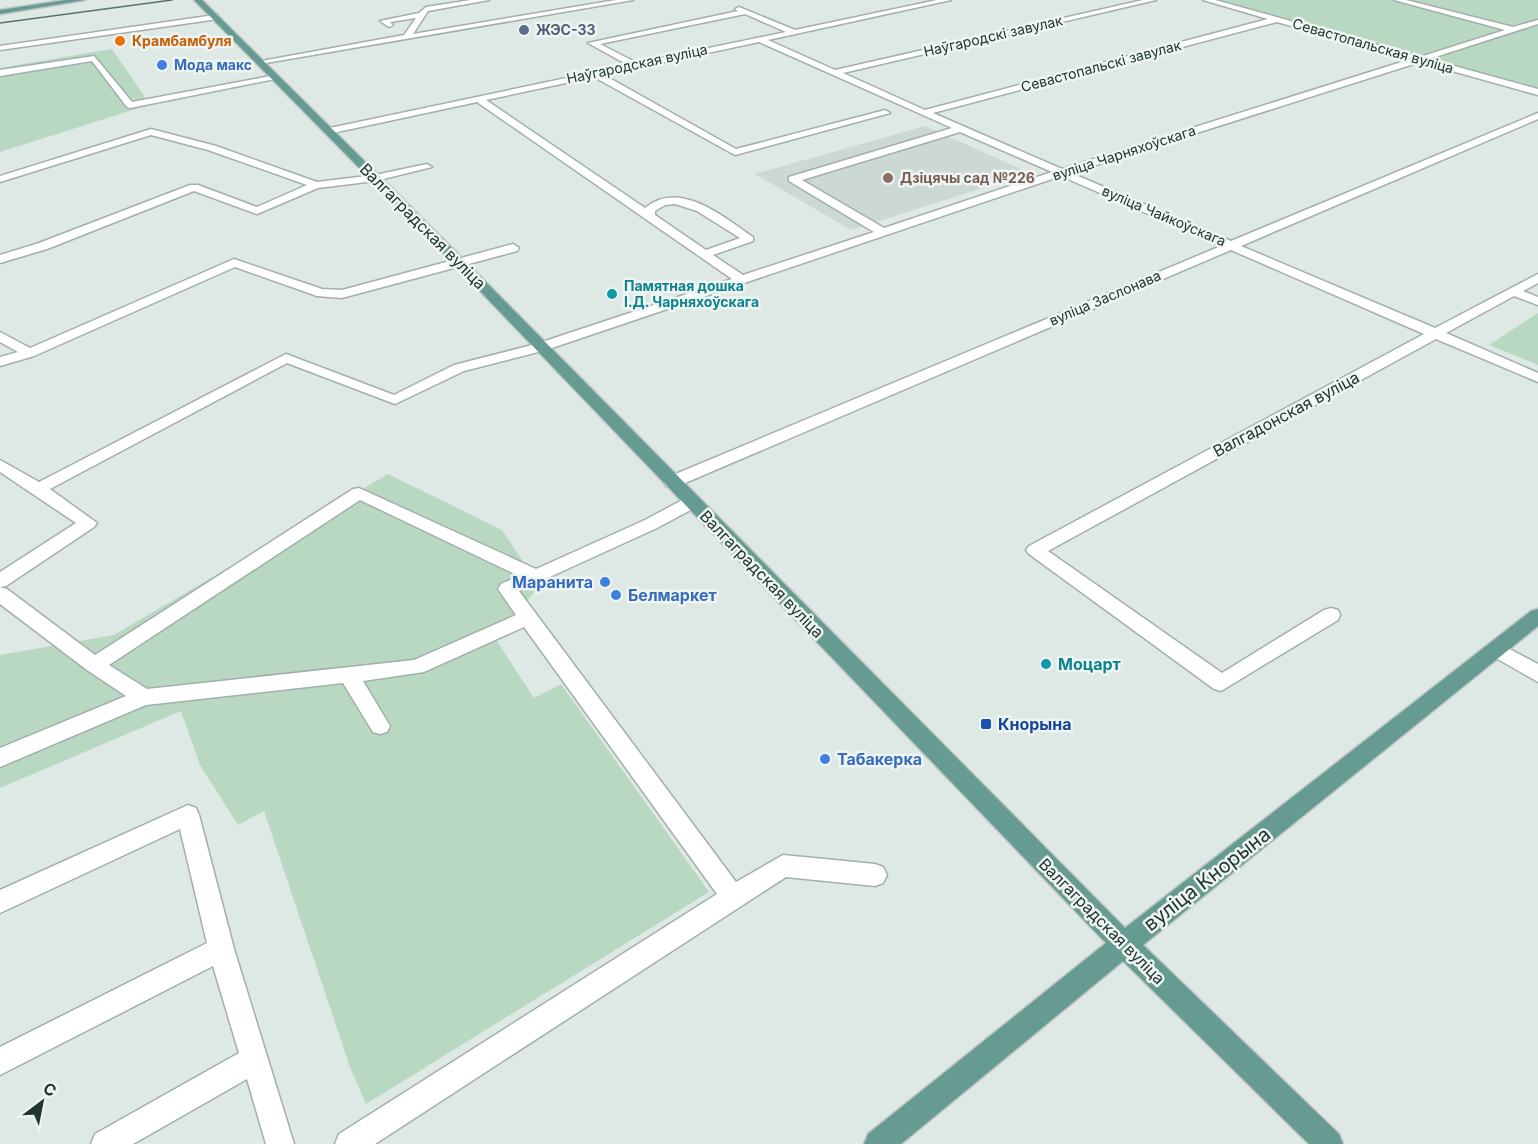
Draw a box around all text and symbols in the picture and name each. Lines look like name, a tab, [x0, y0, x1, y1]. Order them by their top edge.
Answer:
street label: Наўгародскі завулак	[922, 11, 1064, 60]
street label: Севастопальская вуліца	[1291, 14, 1456, 77]
place label: ЖЭС-33	[536, 21, 595, 38]
marker: ЖЭС-33	[517, 23, 531, 37]
place label: Крамбамбуля	[132, 32, 231, 49]
marker: Крамбамбуля	[113, 34, 127, 48]
street label: Севастопальскі завулак	[1019, 36, 1183, 95]
street label: Наўгародская вуліца	[565, 40, 709, 87]
place label: Мода макс	[174, 56, 252, 73]
marker: Мода макс	[155, 58, 169, 72]
street label: вуліца Чарняхоўскага	[1050, 121, 1198, 184]
street label: Валгаградская вуліца	[356, 159, 490, 293]
place label: Дзіцячы сад №226	[900, 169, 1035, 186]
marker: Дзіцячы сад №226	[881, 171, 895, 185]
street label: вуліца Чайкоўскага	[1100, 182, 1229, 249]
street label: вуліца Заслонава	[1046, 266, 1163, 329]
place label: Памятная дошка І.Д. Чарняхоўскага	[624, 277, 759, 310]
marker: Памятная дошка І.Д. Чарняхоўскага	[605, 287, 619, 301]
street label: Валгадонская вуліца	[1209, 367, 1363, 461]
street label: Валгаградская вуліца	[696, 506, 828, 642]
place label: Маранита	[512, 572, 593, 592]
marker: Маранита	[598, 575, 612, 589]
place label: Белмаркет	[628, 585, 717, 605]
marker: Белмаркет	[609, 588, 623, 602]
place label: Моцарт	[1058, 654, 1121, 674]
marker: Моцарт	[1039, 657, 1053, 671]
place label: Кнорына	[998, 714, 1072, 734]
marker: Кнорына	[979, 717, 993, 731]
place label: Табакерка	[837, 749, 922, 769]
marker: Табакерка	[818, 752, 832, 766]
street label: вуліца Кнорына	[1139, 822, 1275, 936]
street label: Валгаградская вуліца	[1035, 854, 1169, 988]
north arrow	[12, 1072, 72, 1132]
text: С	[40, 1078, 60, 1101]

